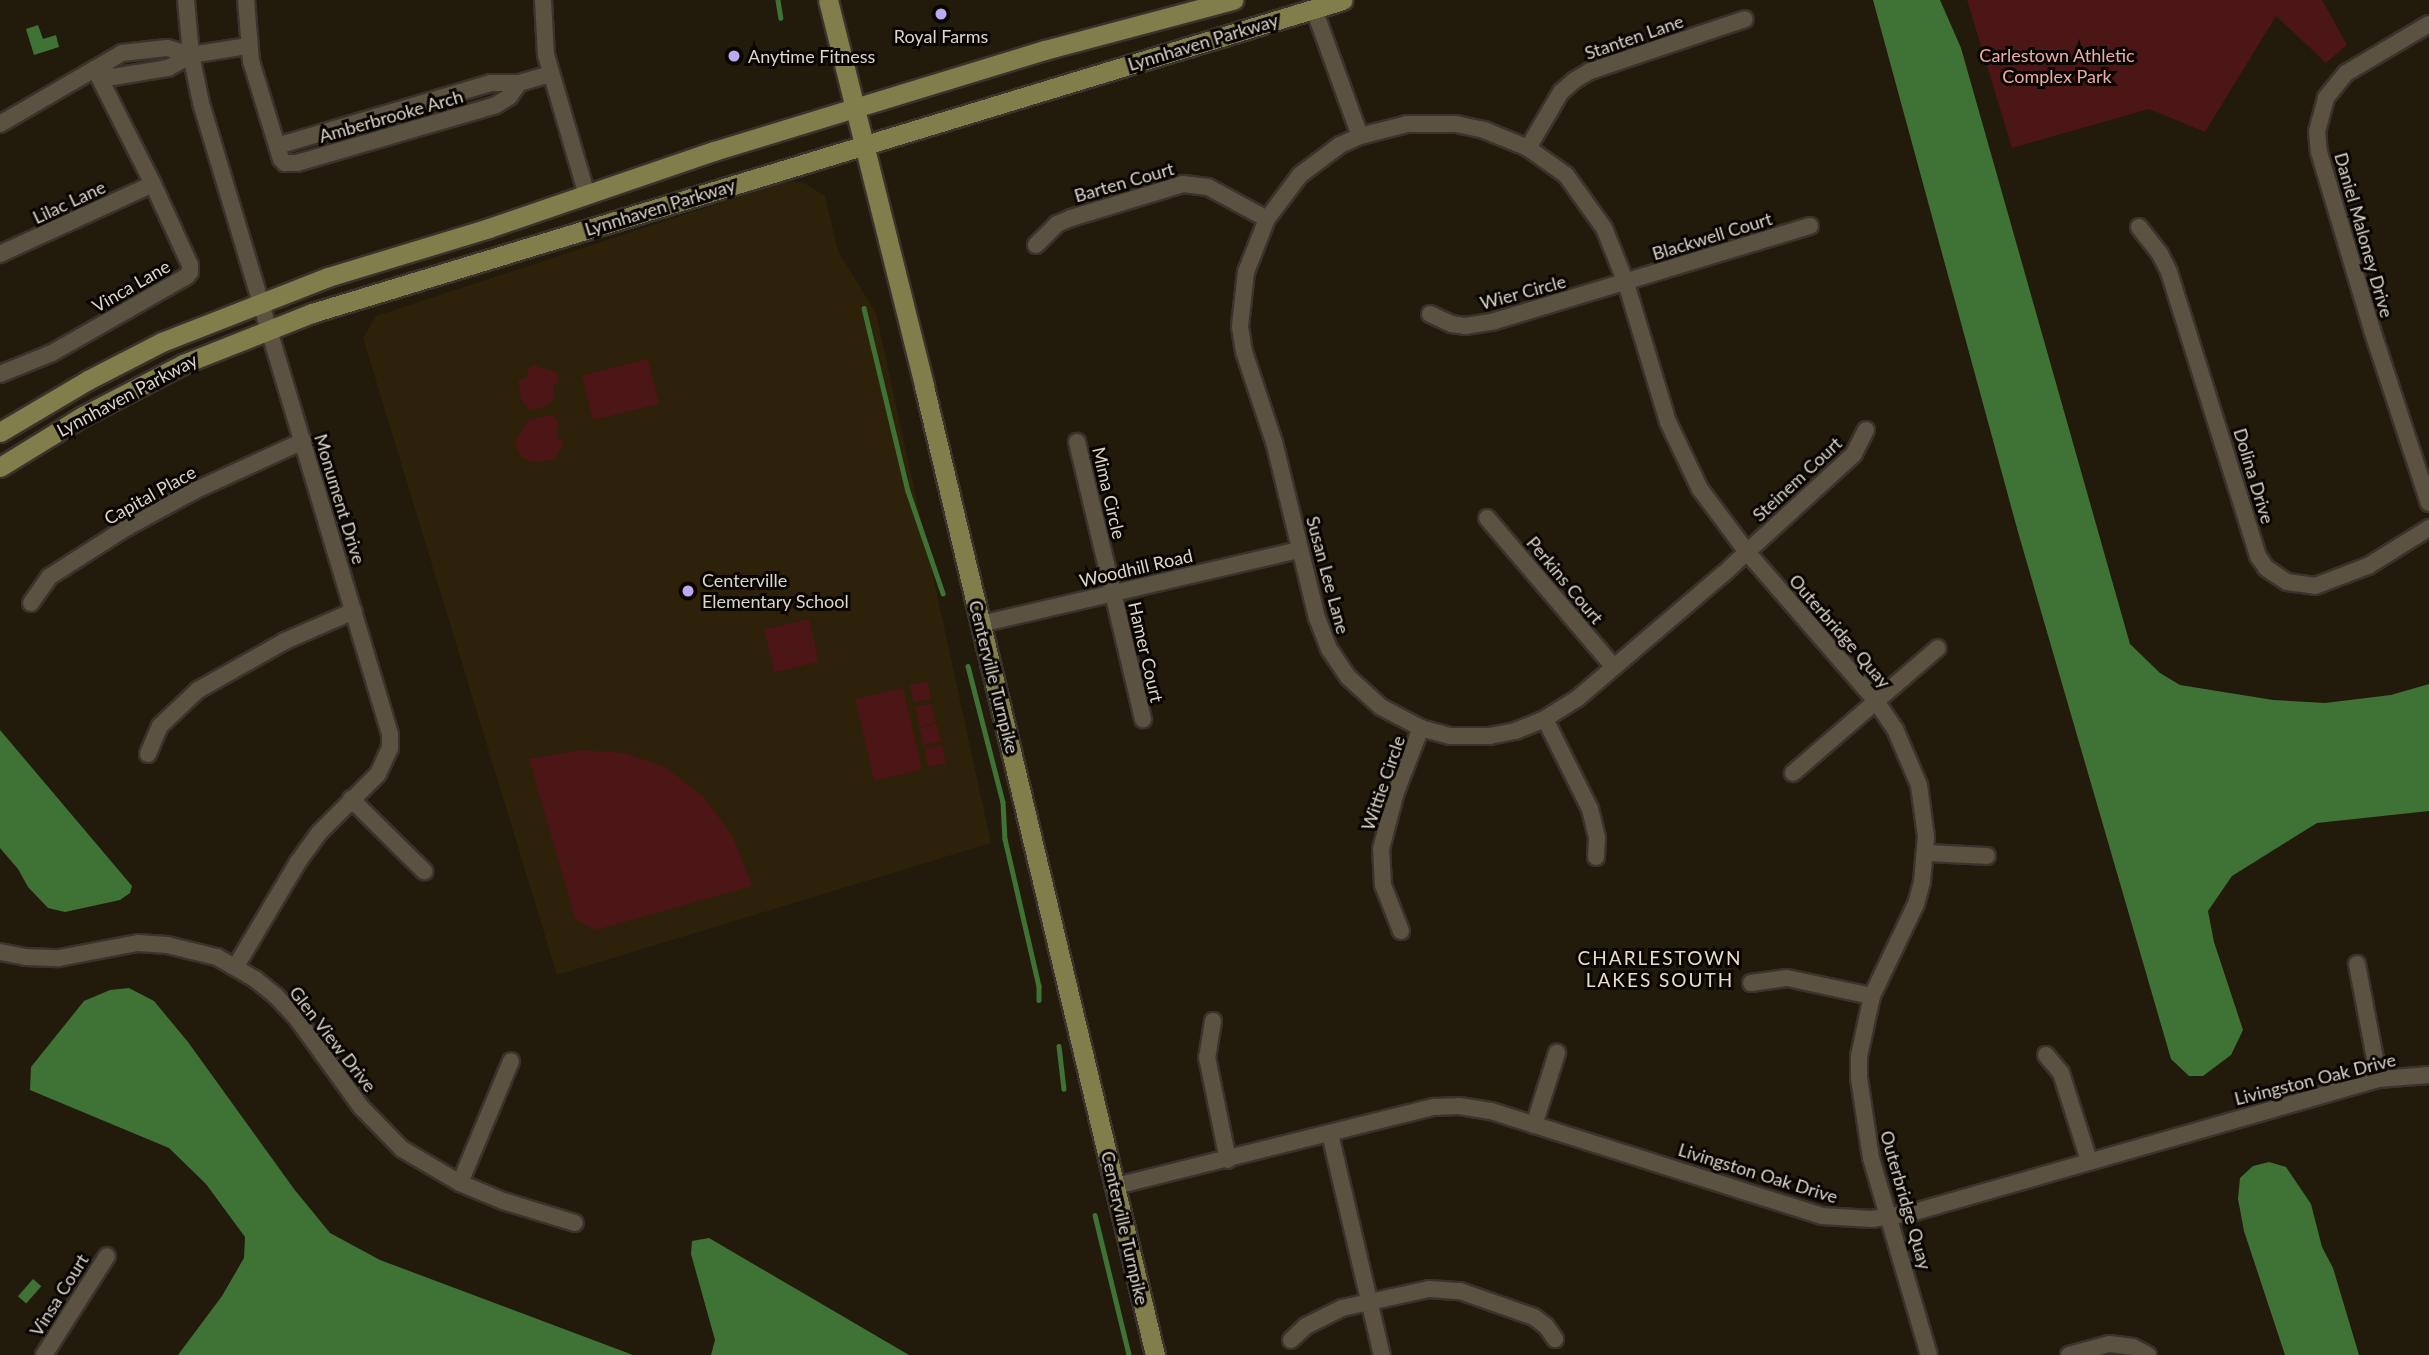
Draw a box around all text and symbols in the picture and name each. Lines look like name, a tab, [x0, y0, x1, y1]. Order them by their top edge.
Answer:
marker: Royal Farms	[933, 6, 949, 22]
street label: Lynnhaven Parkway	[1125, 9, 1281, 75]
street label: Stanten Lane	[1582, 10, 1686, 64]
place label: Royal Farms	[894, 25, 988, 47]
place label: Anytime Fitness	[748, 45, 875, 67]
park label: Carlestown Athletic Complex Park	[1979, 45, 2135, 88]
marker: Anytime Fitness	[726, 48, 742, 64]
street label: Amberbrooke Arch	[316, 85, 466, 147]
street label: Daniel Maloney Drive	[2330, 150, 2398, 320]
street label: Barten Court	[1072, 157, 1176, 207]
street label: Lynnhaven Parkway	[582, 174, 738, 240]
street label: Lilac Lane	[29, 176, 109, 228]
street label: Blackwell Court	[1650, 208, 1774, 264]
street label: Vinca Lane	[88, 255, 174, 317]
street label: Wier Circle	[1477, 270, 1569, 314]
street label: Lynnhaven Parkway	[53, 349, 201, 441]
street label: Dolina Drive	[2229, 426, 2279, 526]
street label: Monument Drive	[310, 431, 370, 567]
street label: Steinem Court	[1748, 432, 1846, 526]
street label: Mima Circle	[1088, 445, 1130, 541]
street label: Capital Place	[100, 461, 200, 529]
street label: Susan Lee Lane	[1302, 514, 1354, 636]
street label: Perkins Court	[1522, 532, 1608, 628]
street label: Woodhill Road	[1077, 544, 1195, 592]
place label: Centerville Elementary School	[702, 570, 849, 612]
street label: Outerbridge Quay	[1785, 570, 1895, 692]
marker: Centerville Elementary School	[680, 583, 696, 599]
street label: Centerville Turnpike	[964, 598, 1024, 756]
street label: Hamer Court	[1124, 599, 1168, 705]
street label: Wittie Circle	[1357, 733, 1409, 833]
district label: CHARLESTOWN LAKES SOUTH	[1579, 947, 1741, 991]
street label: Glen View Drive	[285, 982, 381, 1096]
street label: Livingston Oak Drive	[2232, 1049, 2398, 1109]
street label: Outerbridge Quay	[1876, 1128, 1936, 1272]
street label: Livingston Oak Drive	[1676, 1138, 1840, 1208]
street label: Centerville Turnpike	[1097, 1149, 1153, 1307]
street label: Vinsa Court	[25, 1250, 93, 1340]

